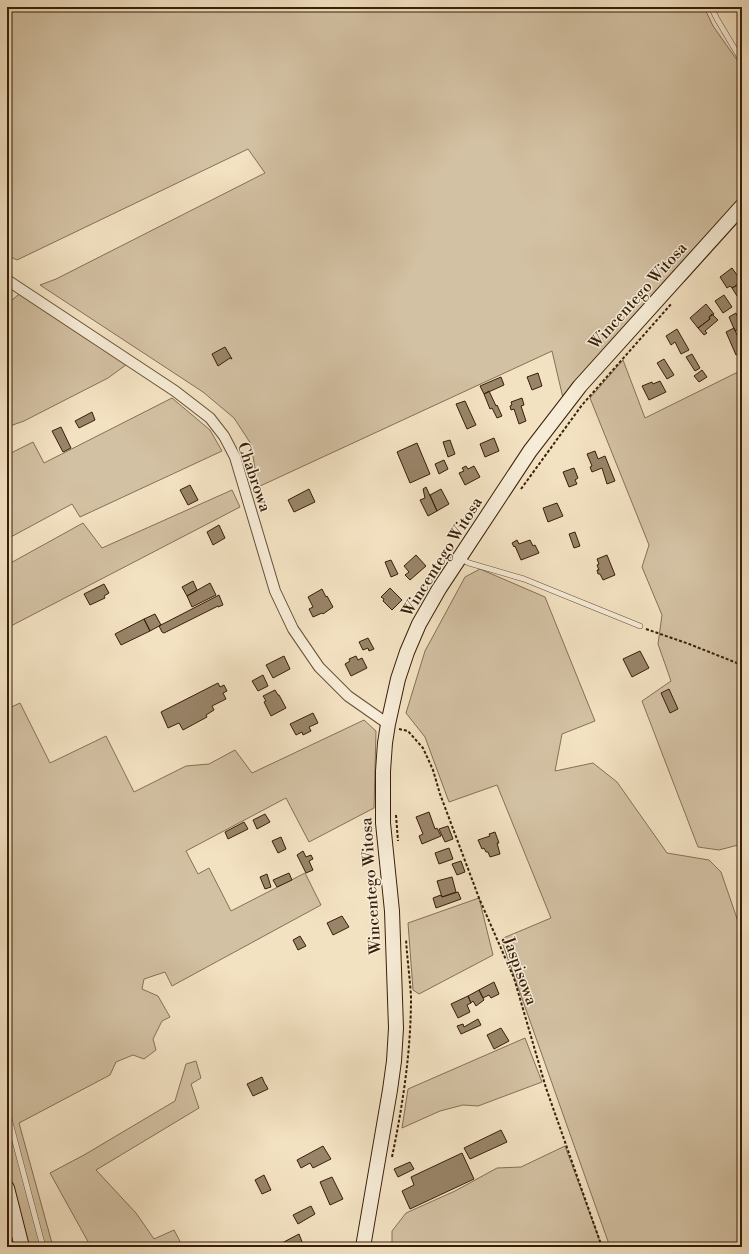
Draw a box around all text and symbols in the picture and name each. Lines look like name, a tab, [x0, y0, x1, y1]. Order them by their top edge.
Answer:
street label: Wincentego Witosa	[584, 238, 692, 354]
street label: Chabrowa	[233, 440, 276, 515]
street label: Wincentego Witosa	[397, 493, 487, 621]
street label: Wincentego Witosa	[356, 816, 386, 956]
street label: Jaspisowa	[498, 933, 542, 1009]

